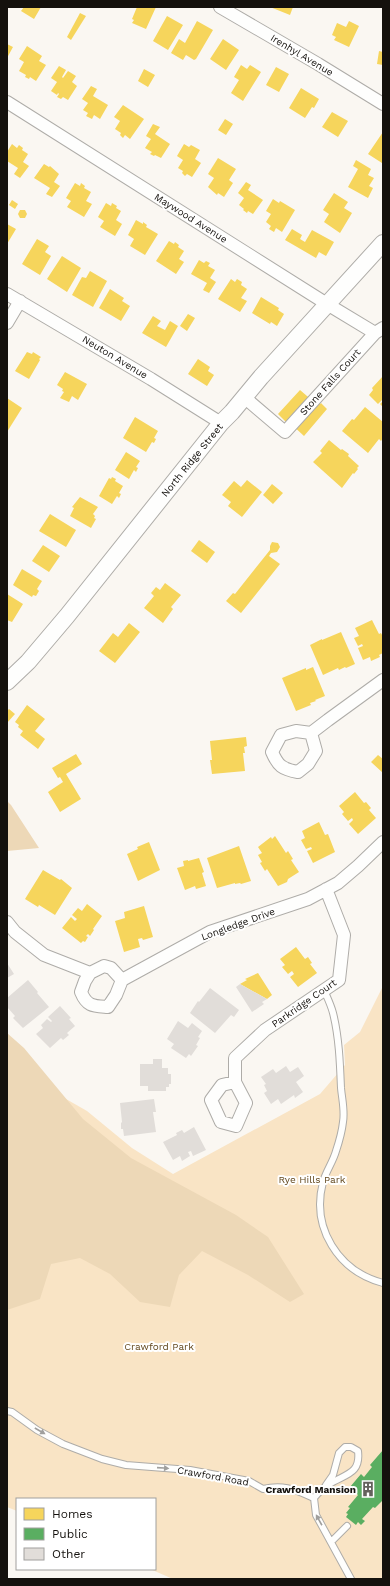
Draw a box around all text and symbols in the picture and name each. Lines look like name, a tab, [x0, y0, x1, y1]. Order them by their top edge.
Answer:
street label: Irenhyl Avenue	[269, 32, 335, 78]
street label: Maywood Avenue	[153, 191, 230, 245]
street label: Neuton Avenue	[80, 333, 150, 381]
street label: Stone Falls Court	[297, 346, 363, 417]
street label: North Ridge Street	[159, 421, 225, 499]
street label: Longledge Drive	[200, 905, 277, 942]
street label: Parkridge Court	[270, 976, 339, 1029]
park label: Rye Hills Park	[279, 1174, 346, 1185]
park label: Crawford Park	[124, 1341, 194, 1352]
one-way arrow	[34, 1428, 46, 1435]
street label: Crawford Road	[176, 1464, 250, 1488]
one-way arrow	[157, 1465, 169, 1472]
building icon: Crawford Mansion	[359, 1480, 377, 1498]
place label: Crawford Mansion	[265, 1484, 356, 1495]
legend	[16, 1498, 156, 1570]
text: Homes	[52, 1507, 93, 1521]
one-way arrow	[315, 1514, 322, 1526]
text: Public	[52, 1527, 88, 1541]
text: Other	[52, 1547, 85, 1561]

